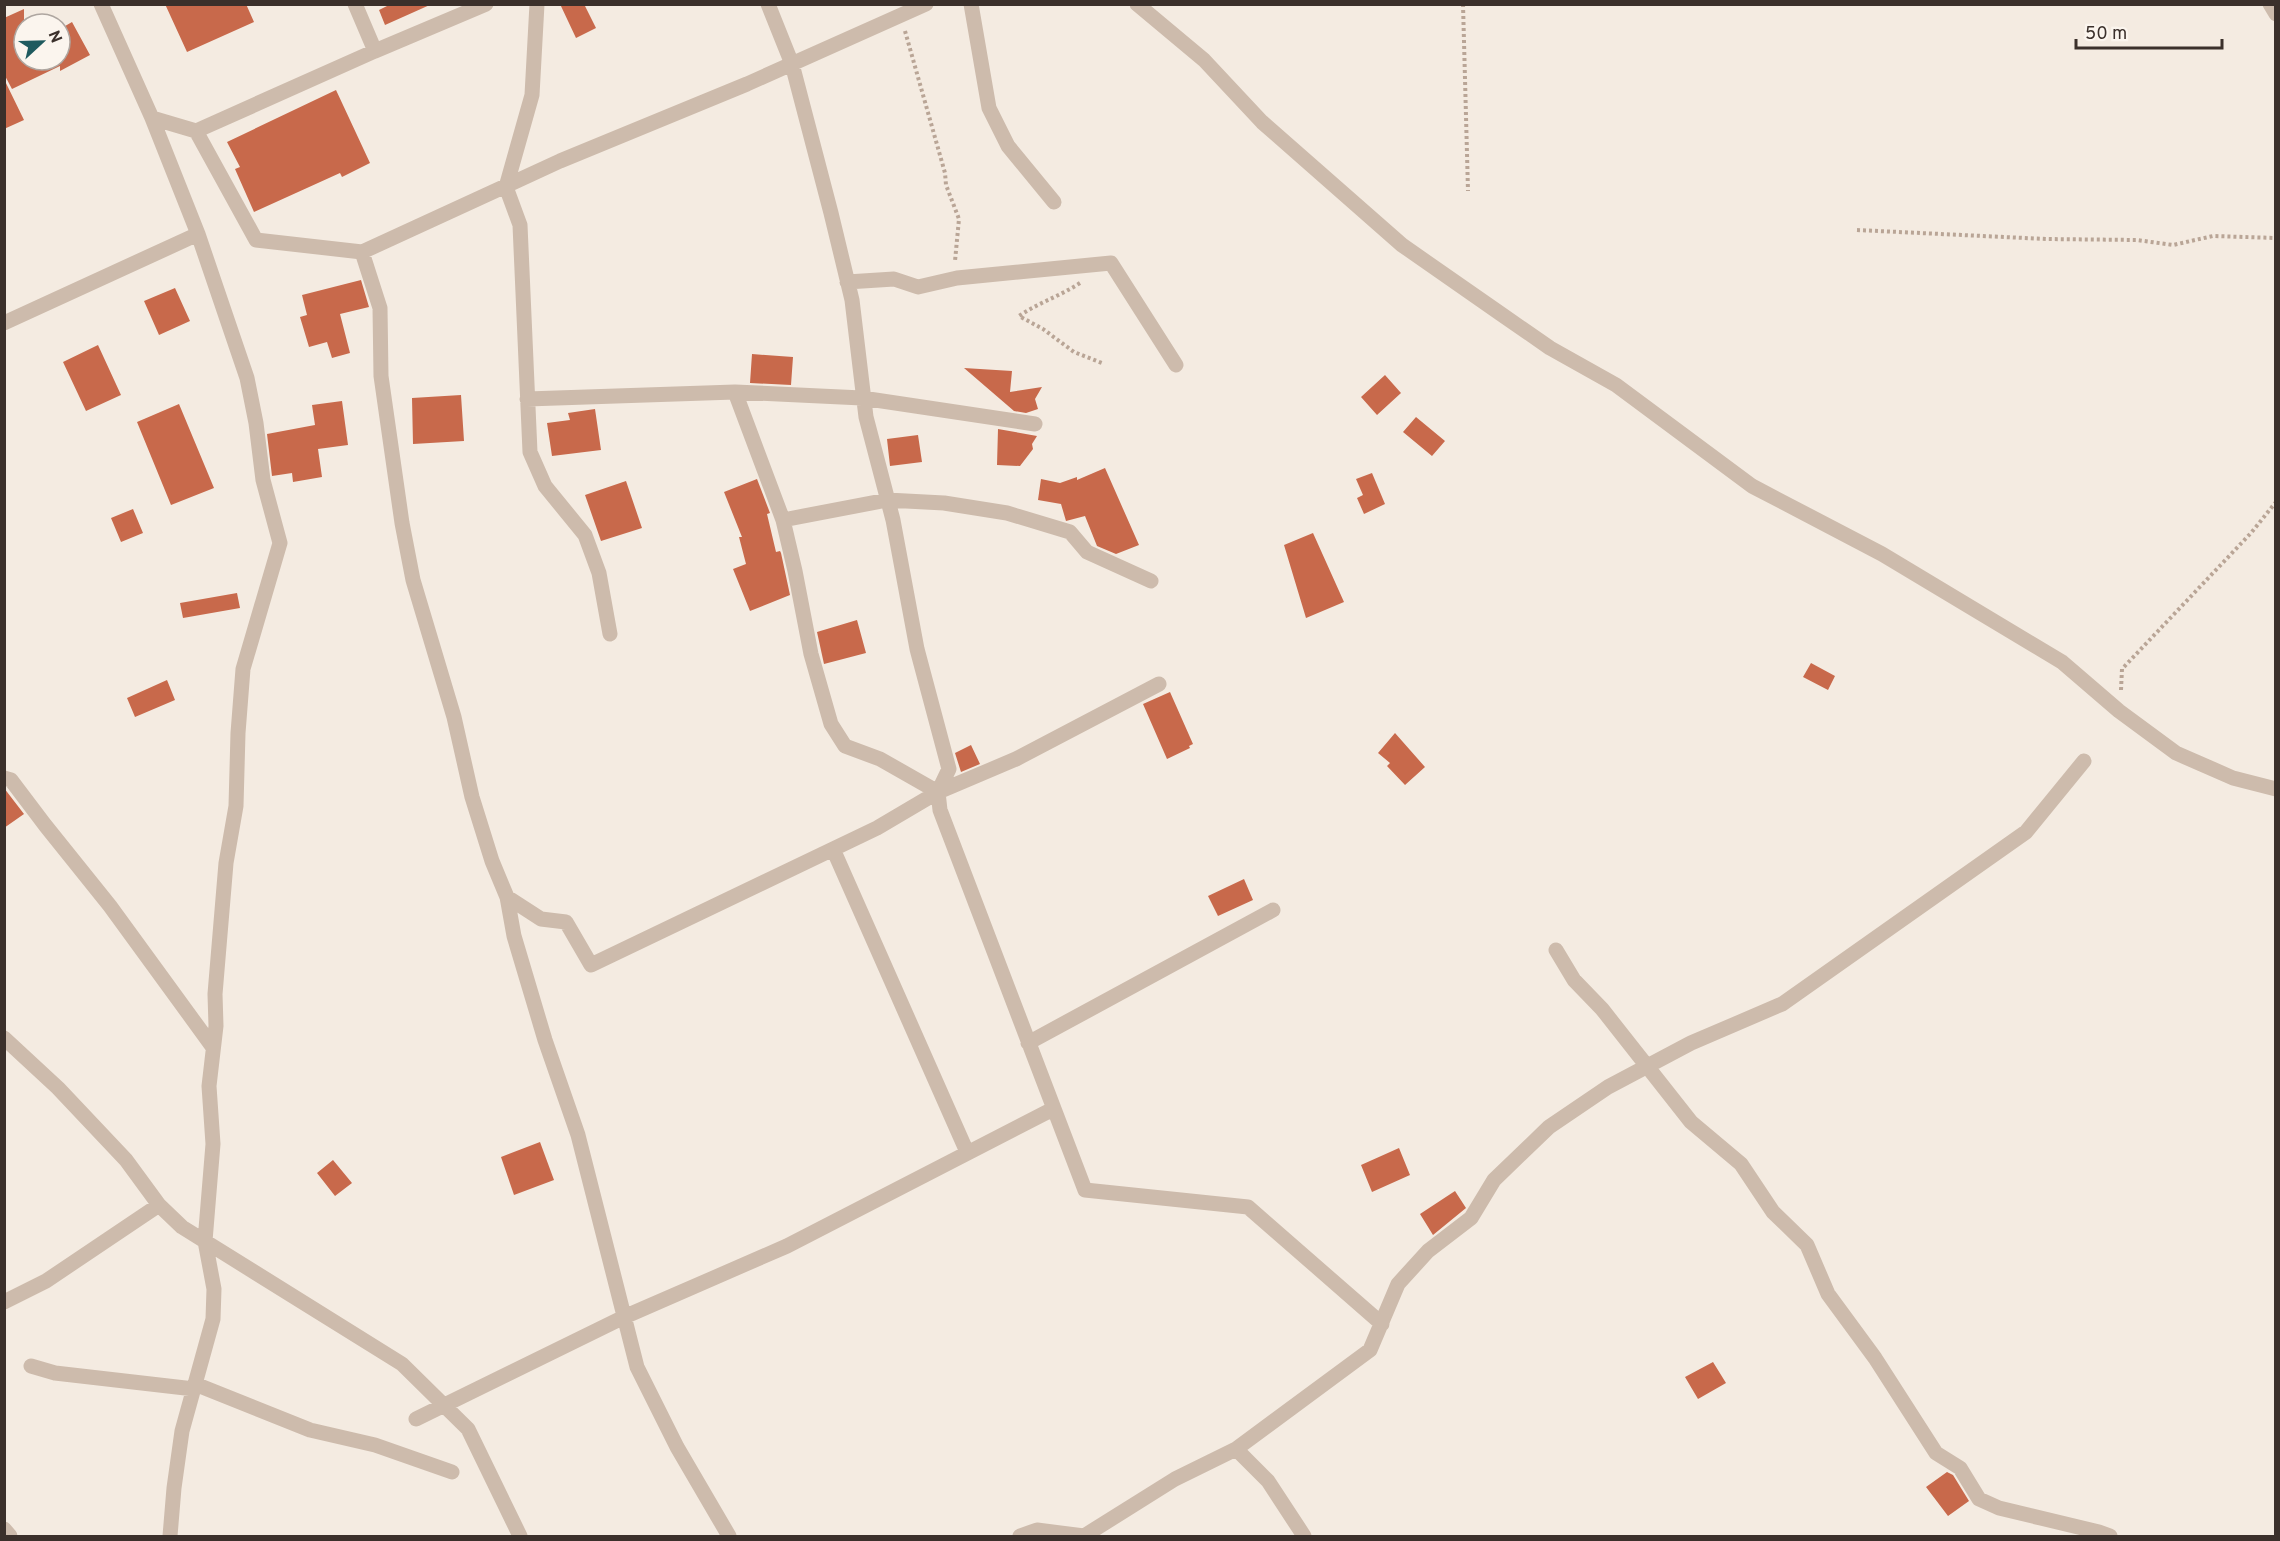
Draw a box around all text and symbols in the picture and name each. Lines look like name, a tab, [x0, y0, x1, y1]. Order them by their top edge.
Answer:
north arrow	[12, 12, 72, 72]
scale bar	[2076, 12, 2222, 50]
text: 50 m	[2085, 23, 2127, 46]
text: N	[43, 28, 65, 46]

